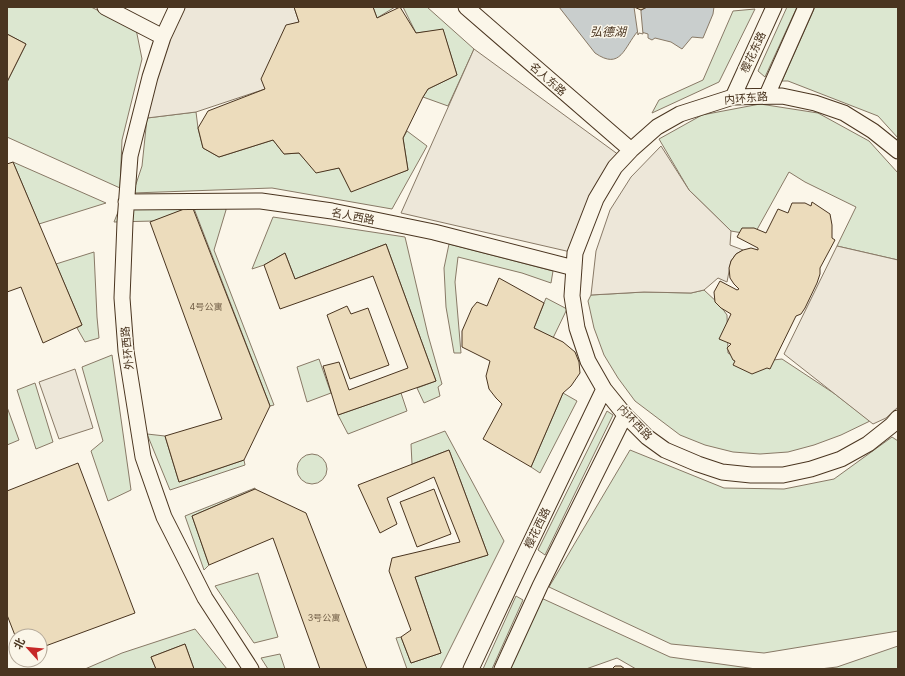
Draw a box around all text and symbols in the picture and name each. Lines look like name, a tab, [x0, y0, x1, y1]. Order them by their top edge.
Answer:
water label: 弘德湖	[590, 24, 628, 39]
street label: 樱花东路	[737, 29, 769, 75]
street label: 名人东路	[527, 59, 569, 99]
street label: 内环东路	[723, 89, 769, 107]
street label: 名人西路	[330, 205, 376, 227]
house number: 4号公寓	[190, 301, 222, 312]
street label: 外环西路	[118, 325, 136, 371]
street label: 内环西路	[615, 401, 655, 443]
street label: 樱花西路	[521, 505, 553, 551]
house number: 3号公寓	[308, 612, 340, 623]
north arrow	[8, 628, 48, 668]
text: 北	[10, 635, 28, 652]

